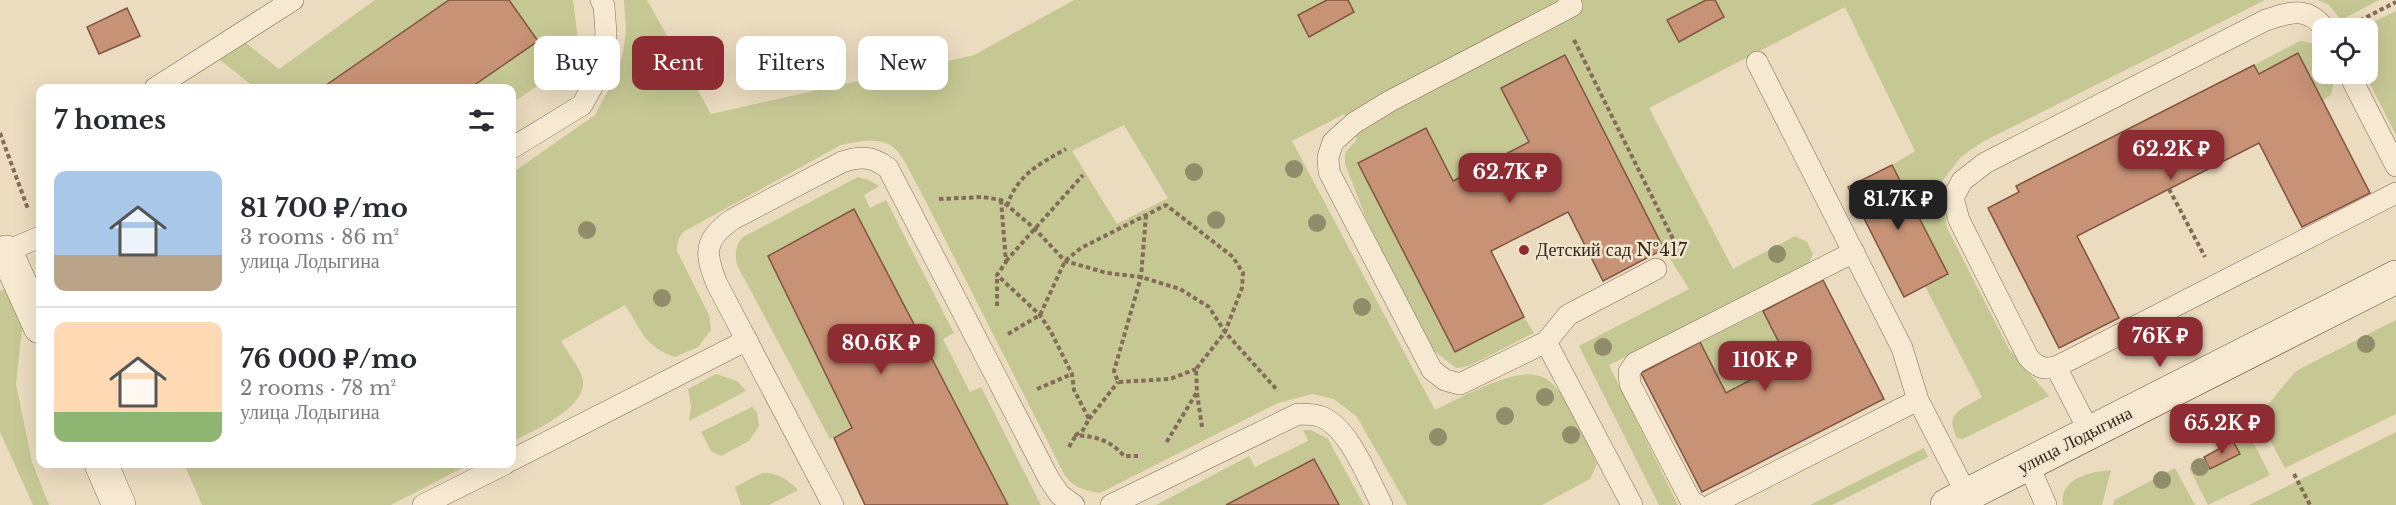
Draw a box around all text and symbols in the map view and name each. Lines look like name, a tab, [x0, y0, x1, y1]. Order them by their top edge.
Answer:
map controls	[2312, 18, 2378, 84]
button: locate	[2312, 18, 2378, 84]
chip: Buy	[534, 36, 620, 90]
chip: Rent	[632, 36, 724, 90]
chip: Filters	[736, 36, 846, 90]
chip: New	[858, 36, 948, 90]
text: 7 homes	[54, 104, 166, 136]
icon: filters	[465, 104, 498, 137]
pin: 62.2K ₽	[2116, 130, 2226, 181]
text: 62.2K ₽	[2132, 137, 2210, 161]
pin: 62.7K ₽	[1455, 153, 1565, 204]
text: 62.7K ₽	[1473, 160, 1547, 184]
pin: 81.7K ₽	[1843, 180, 1953, 231]
text: 81.7K ₽	[1863, 187, 1933, 211]
text: 81 700 ₽/mo	[240, 192, 408, 224]
icon: home	[102, 195, 174, 267]
text: 3 rooms · 86 m²	[240, 225, 399, 249]
place label: Детский сад №417	[1536, 239, 1688, 261]
marker: Детский сад №417	[1517, 243, 1531, 257]
text: улица Лодыгина	[240, 249, 380, 273]
pin: 76K ₽	[2118, 317, 2202, 368]
pin: 80.6K ₽	[826, 324, 936, 375]
text: 76K ₽	[2132, 324, 2188, 348]
text: 80.6K ₽	[842, 331, 920, 355]
pin: 110K ₽	[1716, 341, 1814, 392]
text: 76 000 ₽/mo	[240, 343, 417, 375]
icon: home	[102, 346, 174, 418]
text: 110K ₽	[1732, 348, 1798, 372]
text: 2 rooms · 78 m²	[240, 376, 396, 400]
text: улица Лодыгина	[240, 400, 380, 424]
street label: улица Лодыгина	[2014, 402, 2136, 478]
pin: 65.2K ₽	[2167, 404, 2277, 455]
text: 65.2K ₽	[2184, 411, 2260, 435]

